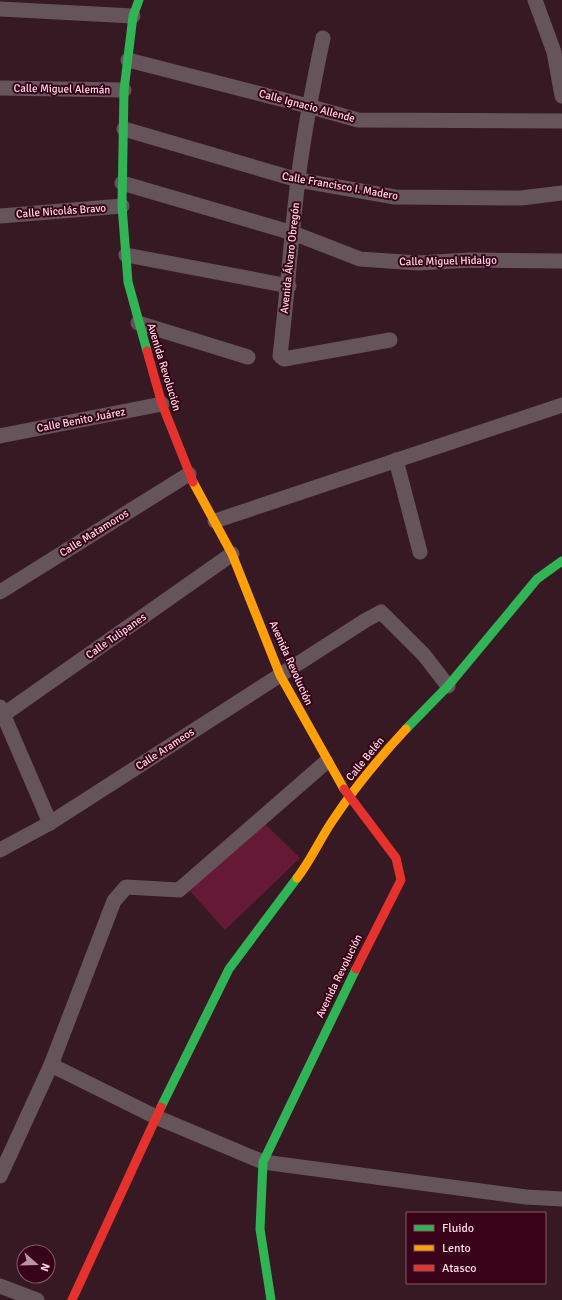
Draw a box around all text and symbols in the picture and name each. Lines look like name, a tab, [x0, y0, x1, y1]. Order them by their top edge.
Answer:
street label: Calle Miguel Alemán	[14, 82, 110, 96]
street label: Calle Ignacio Allende	[258, 87, 356, 125]
street label: Calle Francisco I. Madero	[281, 169, 399, 203]
street label: Calle Nicolás Bravo	[16, 201, 107, 221]
street label: Avenida Álvaro Obregón	[277, 202, 302, 314]
street label: Calle Miguel Hidalgo	[399, 254, 497, 268]
street label: Avenida Revolución	[144, 321, 184, 413]
street label: Calle Benito Juárez	[36, 405, 127, 435]
street label: Calle Matamoros	[57, 506, 131, 559]
street label: Calle Tulipanes	[83, 610, 149, 662]
street label: Avenida Revolución	[267, 619, 315, 707]
street label: Calle Arameos	[133, 725, 197, 773]
street label: Calle Belén	[343, 734, 387, 784]
street label: Avenida Revolución	[313, 932, 365, 1020]
legend	[406, 1212, 546, 1284]
text: Fluido	[442, 1221, 474, 1236]
text: Lento	[442, 1241, 471, 1256]
north arrow	[16, 1244, 56, 1284]
text: N	[38, 1261, 52, 1273]
text: Atasco	[442, 1261, 477, 1276]

